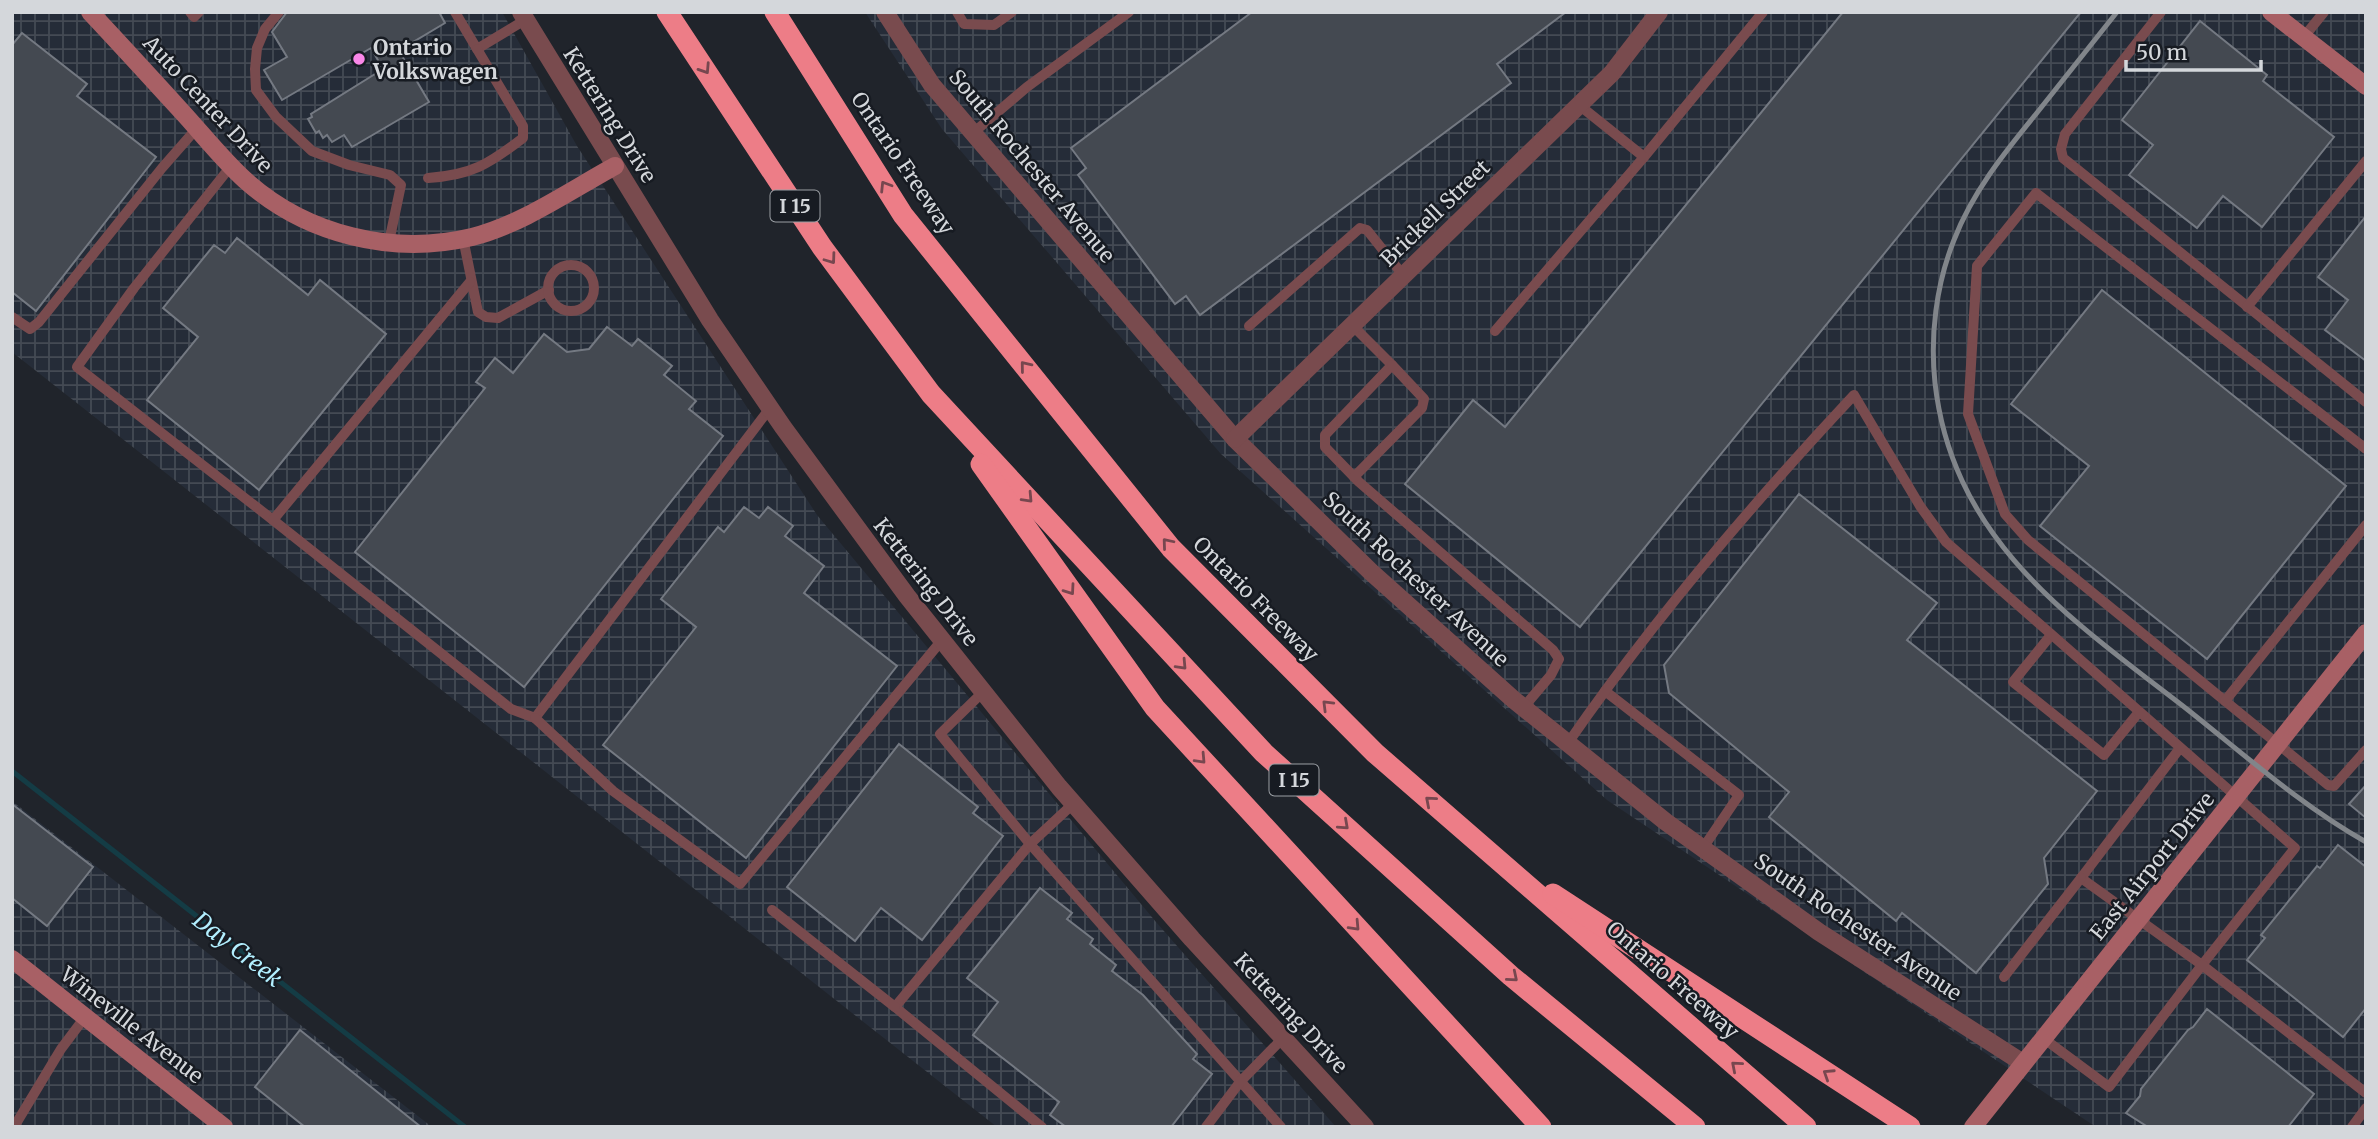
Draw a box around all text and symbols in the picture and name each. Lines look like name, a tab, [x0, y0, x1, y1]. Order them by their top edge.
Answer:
scale bar	[2126, 28, 2261, 72]
street label: Auto Center Drive	[137, 29, 279, 178]
place label: Ontario Volkswagen	[372, 34, 498, 85]
text: 50 m	[2136, 39, 2187, 66]
street label: Kettering Drive	[558, 42, 663, 188]
marker: Ontario Volkswagen	[351, 51, 367, 67]
one-way arrow	[696, 61, 709, 74]
street label: South Rochester Avenue	[943, 64, 1121, 268]
street label: Ontario Freeway	[845, 86, 961, 240]
street label: Brickell Street	[1374, 154, 1496, 272]
one-way arrow	[881, 181, 894, 194]
road number: I 15	[770, 190, 820, 222]
one-way arrow	[822, 251, 835, 263]
one-way arrow	[1020, 361, 1033, 373]
street label: South Rochester Avenue	[1317, 486, 1515, 672]
one-way arrow	[1019, 490, 1032, 503]
street label: Kettering Drive	[868, 513, 984, 651]
street label: Ontario Freeway	[1188, 531, 1325, 668]
one-way arrow	[1163, 538, 1175, 551]
one-way arrow	[1062, 582, 1074, 595]
one-way arrow	[1174, 657, 1187, 670]
one-way arrow	[1322, 700, 1335, 713]
one-way arrow	[1193, 751, 1205, 764]
road number: I 15	[1270, 764, 1318, 796]
street label: East Airport Drive	[2084, 786, 2220, 946]
one-way arrow	[1425, 797, 1438, 809]
one-way arrow	[1336, 817, 1349, 829]
street label: South Rochester Avenue	[1749, 847, 1967, 1007]
water label: Day Creek	[187, 905, 289, 993]
street label: Ontario Freeway	[1601, 915, 1745, 1045]
one-way arrow	[1346, 918, 1359, 931]
street label: Kettering Drive	[1228, 947, 1354, 1079]
street label: Wineville Avenue	[54, 960, 209, 1089]
one-way arrow	[1504, 969, 1517, 981]
one-way arrow	[1731, 1062, 1744, 1074]
one-way arrow	[1822, 1069, 1835, 1082]

